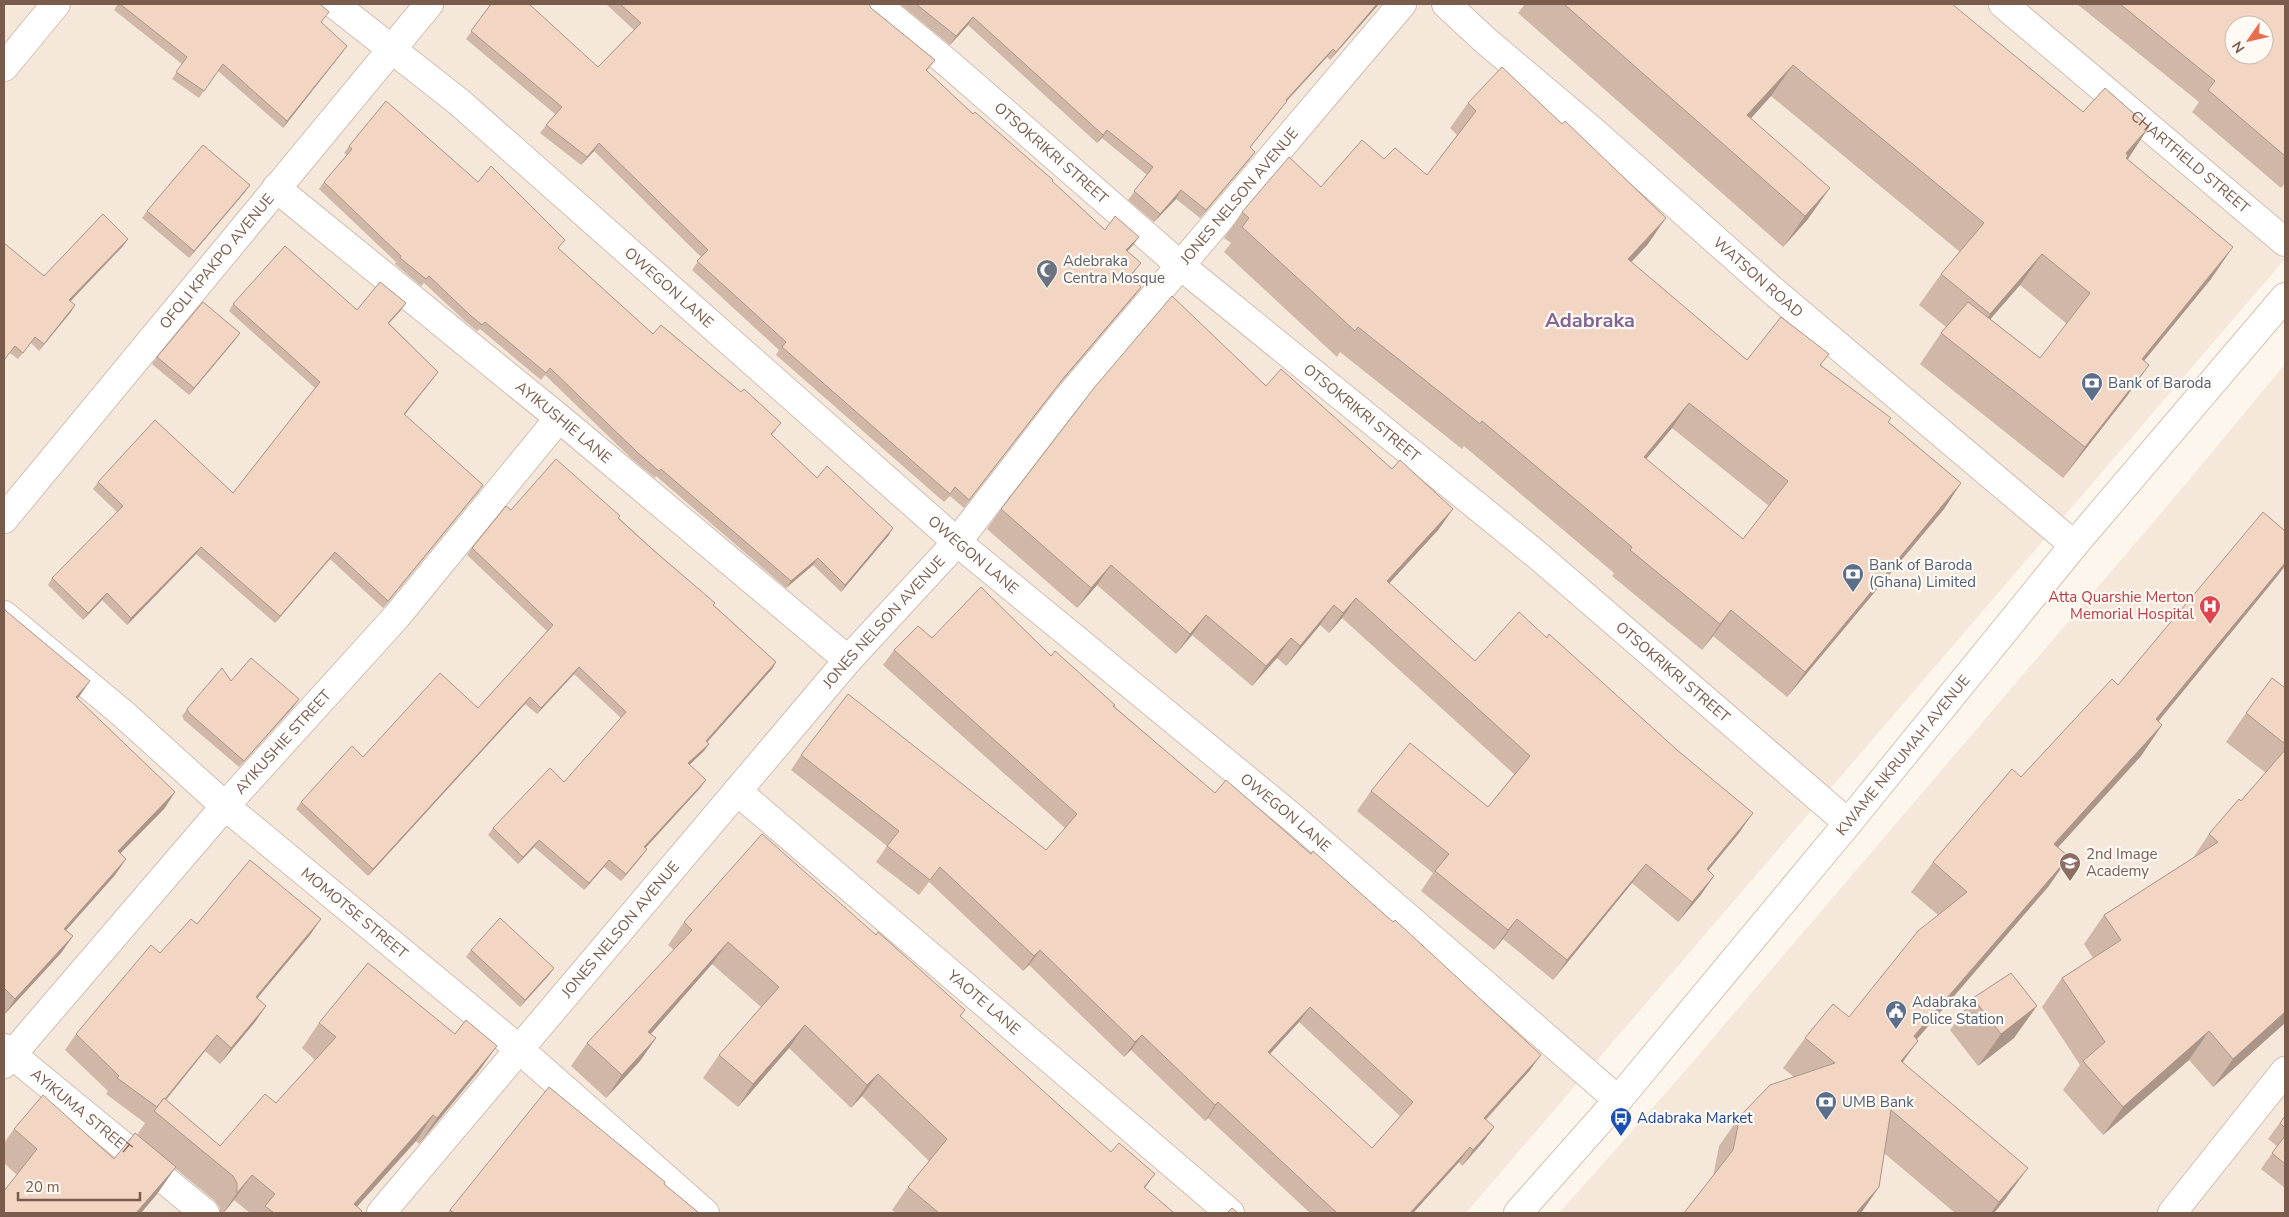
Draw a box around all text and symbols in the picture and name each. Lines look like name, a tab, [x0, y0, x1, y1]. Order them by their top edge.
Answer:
north arrow	[2224, 15, 2274, 65]
text: N	[2228, 37, 2249, 57]
street label: OTSOKRIKRI STREET	[990, 98, 1112, 208]
street label: CHARTFIELD STREET	[2127, 106, 2254, 218]
street label: JONES NELSON AVENUE	[1175, 124, 1303, 269]
street label: OFOLI KPAKPO AVENUE	[155, 190, 278, 333]
street label: WATSON ROAD	[1709, 233, 1807, 322]
street label: OWEGON LANE	[620, 243, 718, 332]
place label: Adebraka Centra Mosque	[1063, 251, 1165, 288]
mosque icon: Adebraka Centra Mosque	[1035, 258, 1059, 289]
district label: Adabraka	[1545, 307, 1635, 334]
street label: OTSOKRIKRI STREET	[1299, 359, 1425, 466]
bank icon: Bank of Baroda	[2080, 371, 2104, 402]
place label: Bank of Baroda	[2108, 373, 2211, 393]
street label: AYIKUSHIE LANE	[511, 377, 616, 468]
street label: OWEGON LANE	[924, 511, 1023, 599]
street label: JONES NELSON AVENUE	[818, 551, 949, 693]
place label: Bank of Baroda (Ghana) Limited	[1869, 555, 1976, 592]
bank icon: Bank of Baroda (Ghana) Limited	[1841, 562, 1865, 593]
place label: Atta Quarshie Merton Memorial Hospital	[2048, 587, 2195, 624]
hospital icon: Atta Quarshie Merton Memorial Hospital	[2198, 594, 2222, 625]
street label: OTSOKRIKRI STREET	[1611, 617, 1734, 727]
street label: KWAME NKRUMAH AVENUE	[1831, 671, 1974, 840]
street label: AYIKUSHIE STREET	[230, 685, 336, 799]
street label: OWEGON LANE	[1236, 769, 1335, 856]
place label: 2nd Image Academy	[2086, 844, 2158, 881]
school or university icon: 2nd Image Academy	[2058, 851, 2082, 882]
street label: JONES NELSON AVENUE	[556, 857, 684, 1003]
street label: MOMOTSE STREET	[297, 863, 412, 963]
street label: YAOTE LANE	[943, 965, 1025, 1039]
place label: Adabraka Police Station	[1912, 992, 2004, 1029]
public building icon: Adabraka Police Station	[1884, 999, 1908, 1030]
street label: AYIKUMA STREET	[27, 1064, 136, 1159]
bank icon: UMB Bank	[1814, 1090, 1838, 1121]
place label: UMB Bank	[1842, 1092, 1914, 1112]
bus stop icon: Adabraka Market	[1609, 1106, 1633, 1137]
place label: Adabraka Market	[1637, 1108, 1753, 1128]
scale bar	[18, 1170, 140, 1202]
text: 20 m	[25, 1177, 60, 1197]

